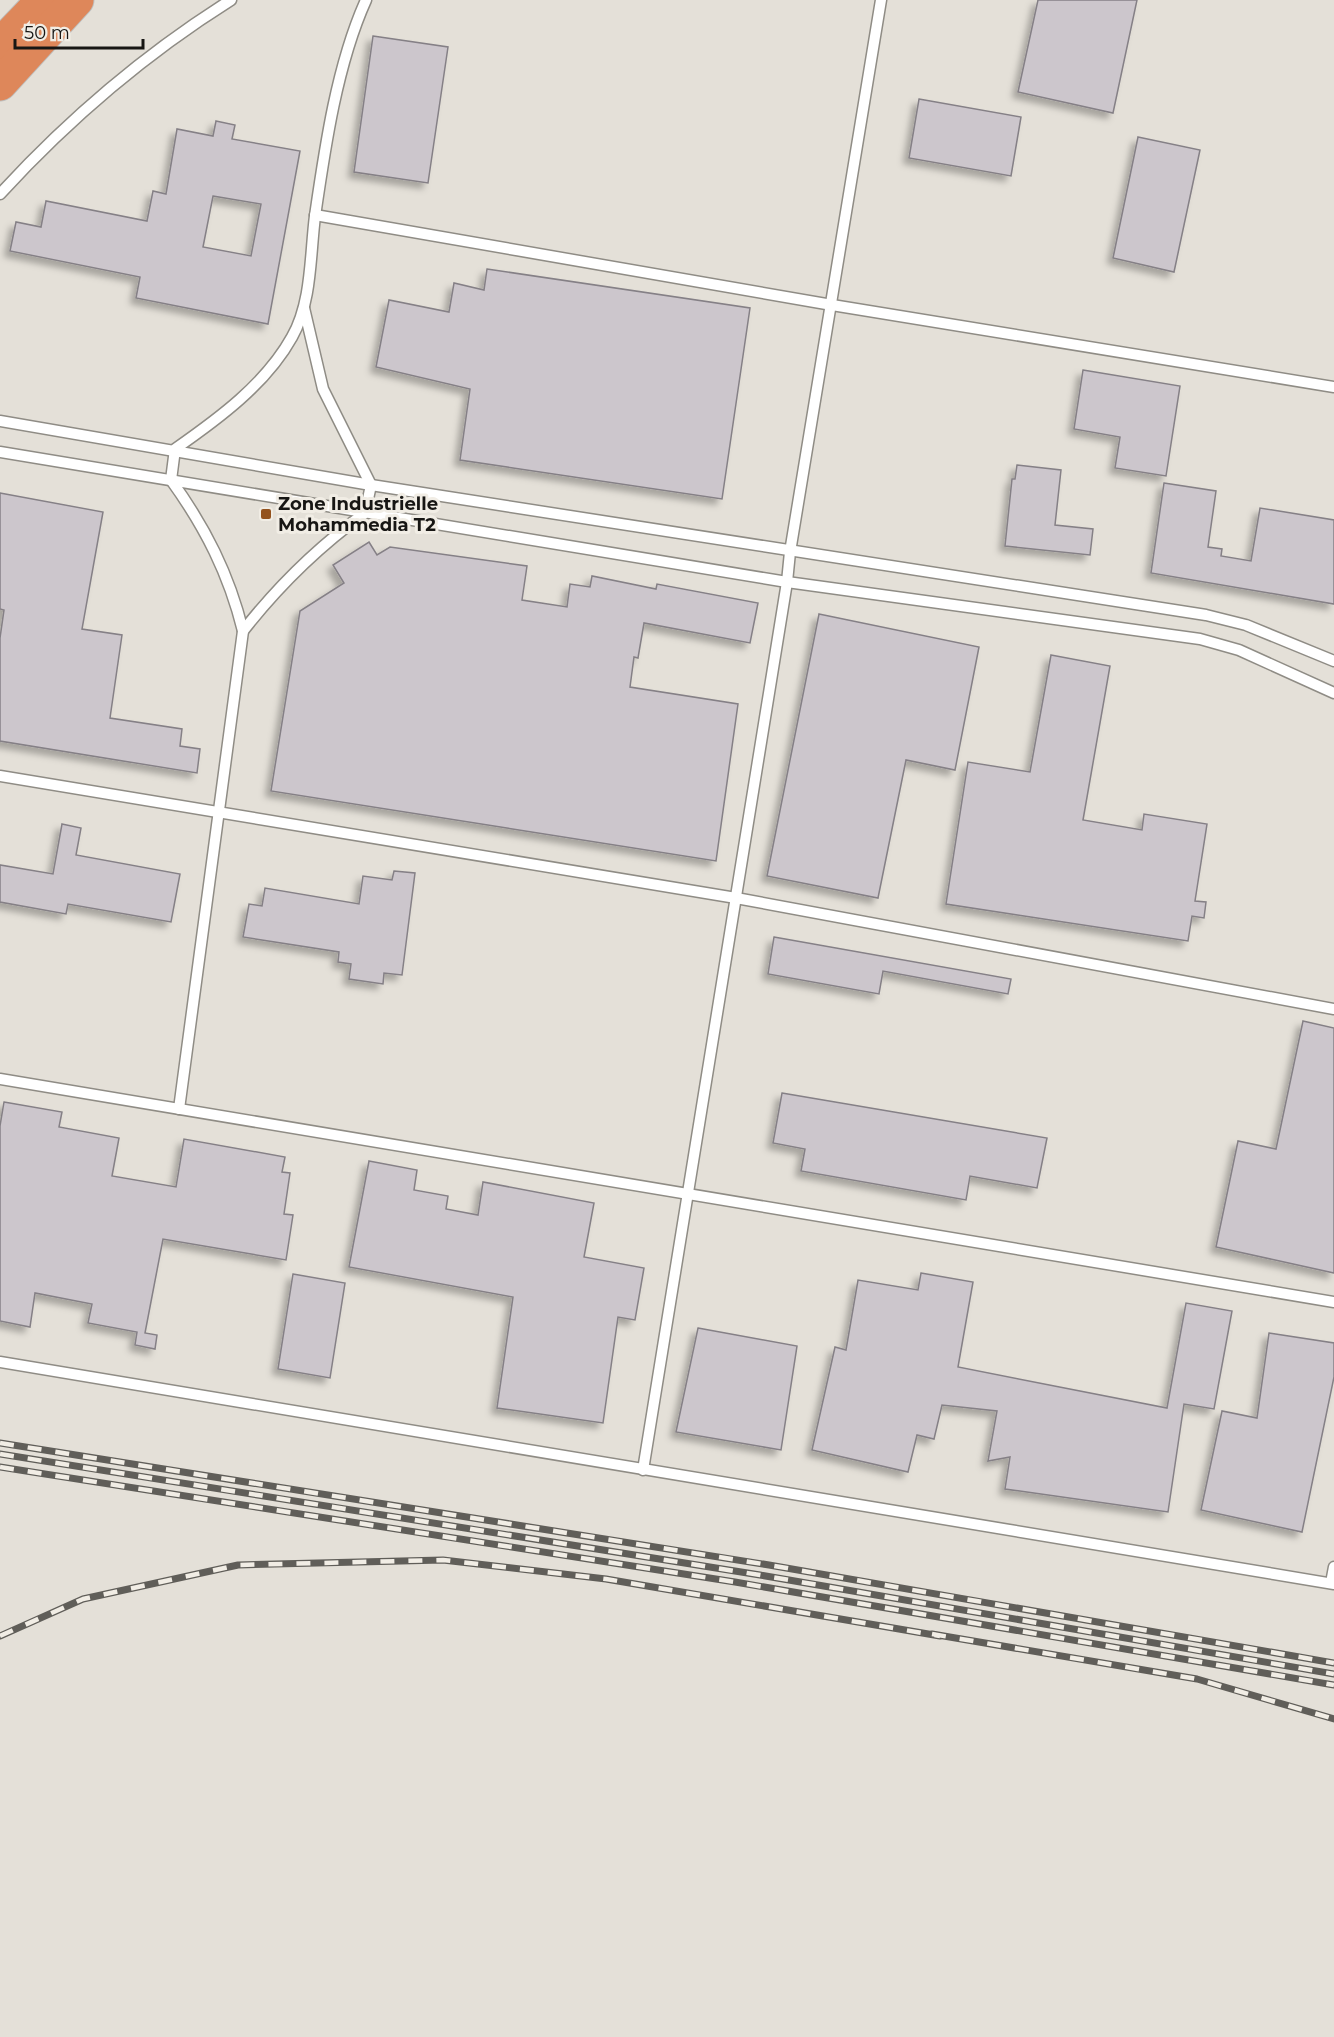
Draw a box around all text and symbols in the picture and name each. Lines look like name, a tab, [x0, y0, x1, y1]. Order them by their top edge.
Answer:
scale bar	[15, 12, 142, 50]
text: 50 m	[24, 22, 70, 44]
place label: Zone Industrielle Mohammedia T2	[278, 493, 438, 536]
marker: Zone Industrielle Mohammedia T2	[259, 507, 273, 521]

